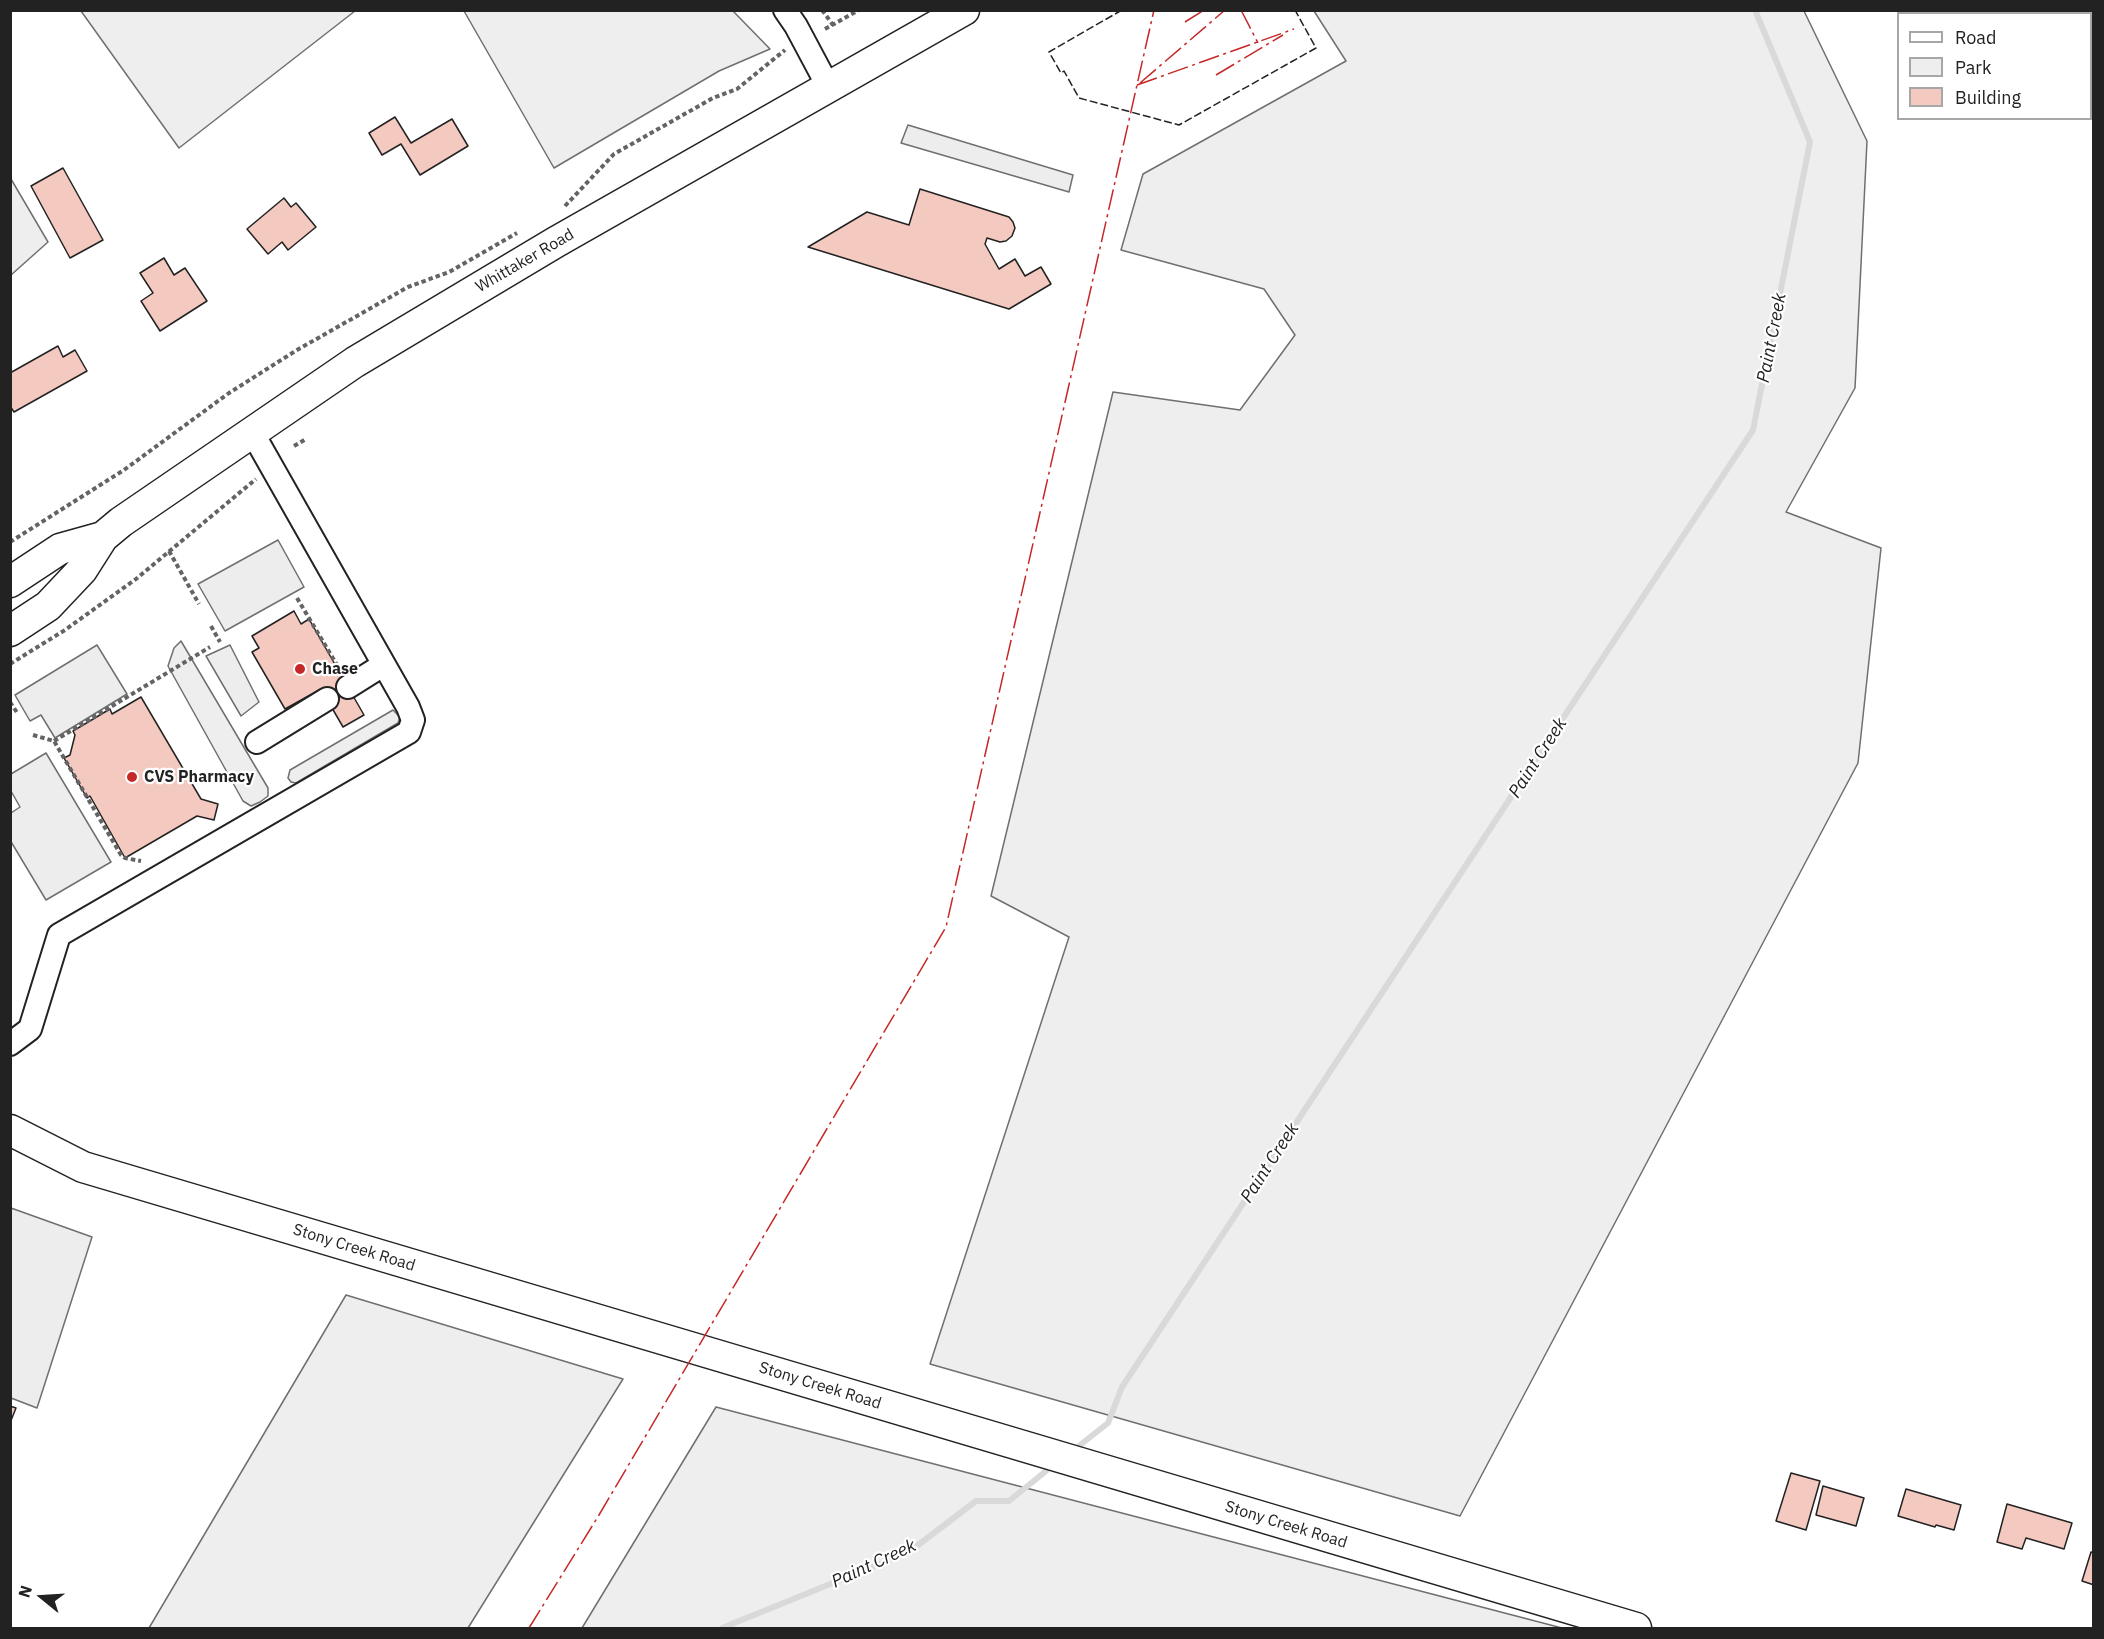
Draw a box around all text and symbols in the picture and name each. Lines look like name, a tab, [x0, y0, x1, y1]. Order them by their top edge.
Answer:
legend	[1897, 12, 2092, 120]
text: Road	[1955, 26, 1996, 49]
text: Park	[1955, 56, 1991, 79]
text: Building	[1955, 86, 2021, 109]
street label: Whittaker Road	[472, 225, 578, 297]
water label: Paint Creek	[1753, 291, 1791, 385]
place label: Chase	[312, 659, 358, 679]
marker: Chase	[293, 662, 307, 676]
water label: Paint Creek	[1504, 714, 1572, 802]
place label: CVS Pharmacy	[144, 767, 254, 787]
marker: CVS Pharmacy	[125, 770, 139, 784]
water label: Paint Creek	[1236, 1119, 1304, 1207]
street label: Stony Creek Road	[291, 1220, 417, 1276]
street label: Stony Creek Road	[757, 1358, 883, 1414]
street label: Stony Creek Road	[1223, 1497, 1349, 1553]
water label: Paint Creek	[828, 1535, 920, 1593]
north arrow	[12, 1567, 72, 1627]
text: N	[14, 1583, 36, 1600]

